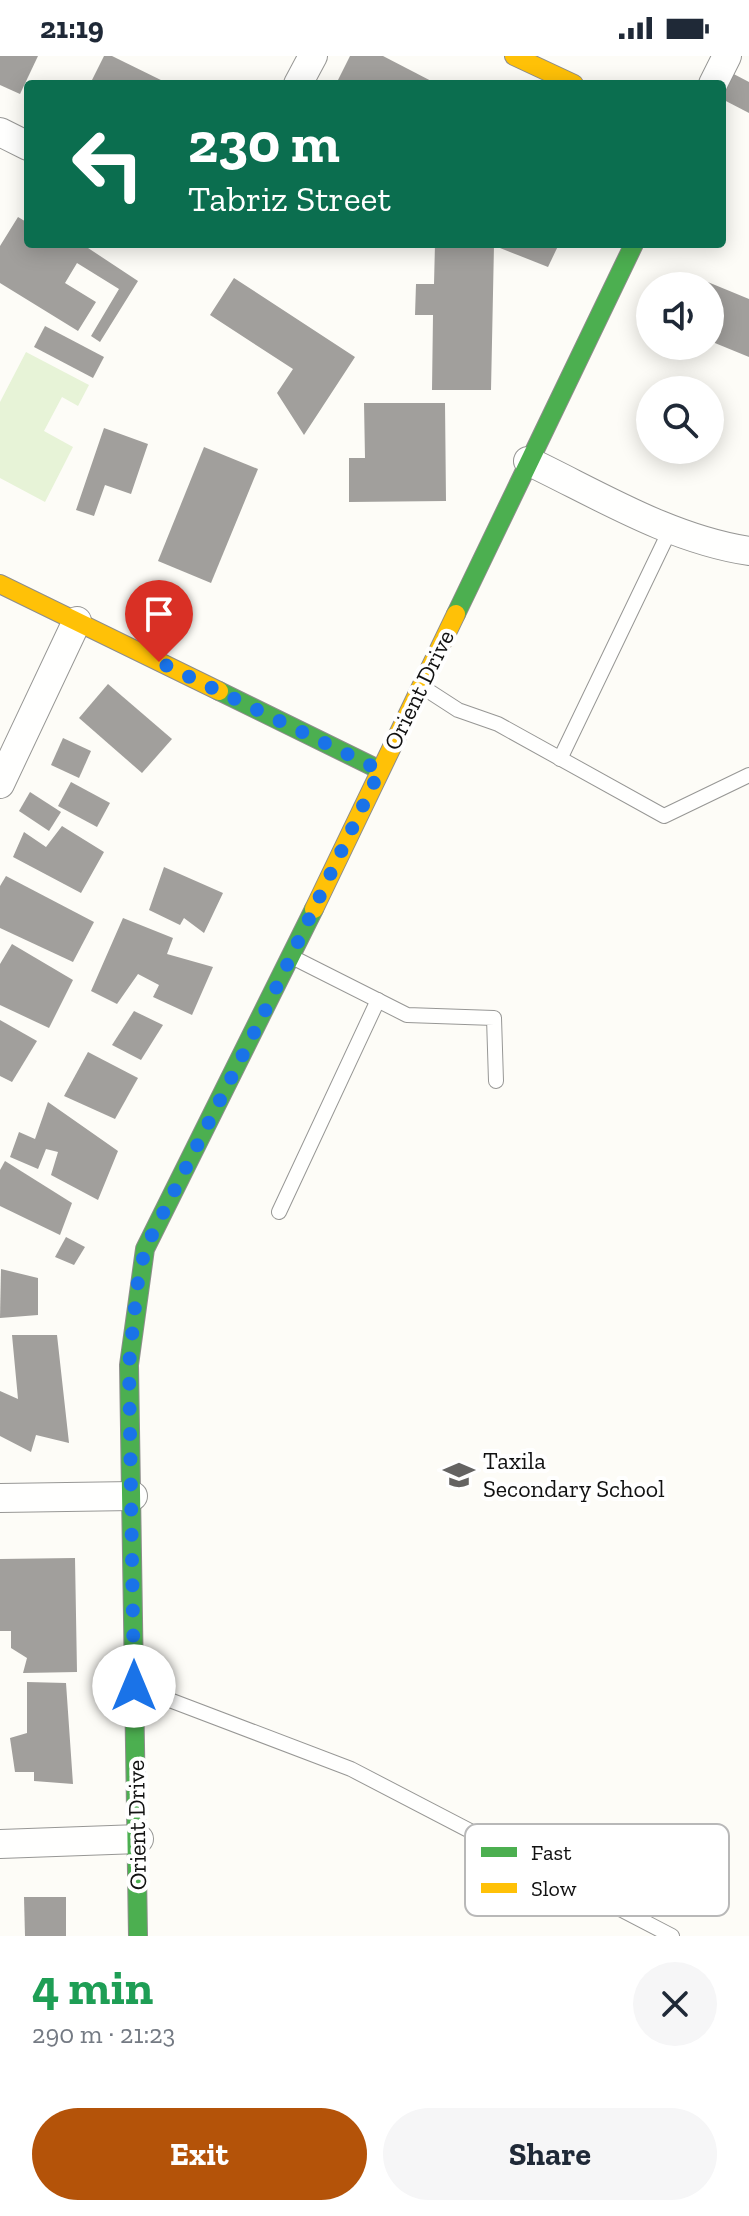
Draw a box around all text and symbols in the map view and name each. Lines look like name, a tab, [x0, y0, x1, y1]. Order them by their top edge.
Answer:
text: 21:19	[40, 10, 104, 46]
text: 230 m	[188, 109, 340, 176]
icon: left	[56, 112, 160, 216]
text: Tabriz Street	[188, 177, 391, 220]
map controls	[636, 272, 724, 464]
button: sound	[636, 272, 724, 360]
button: search	[636, 376, 724, 464]
pin	[125, 580, 193, 662]
icon: arrive	[137, 592, 181, 636]
street label: Orient Drive	[377, 625, 460, 755]
place label: Taxila Secondary School	[483, 1446, 665, 1503]
school or university icon: Taxila Secondary School	[442, 1458, 476, 1492]
position arrow	[92, 1644, 176, 1728]
street label: Orient Drive	[121, 1760, 152, 1890]
legend	[465, 1824, 729, 1916]
text: Fast	[531, 1839, 572, 1866]
text: Slow	[531, 1875, 577, 1902]
text: 4 min	[32, 1959, 153, 2016]
button: close	[633, 1962, 717, 2046]
text: 290 m · 21:23	[32, 2018, 175, 2050]
button: Exit	[32, 2108, 367, 2200]
button: Share	[383, 2108, 717, 2200]

